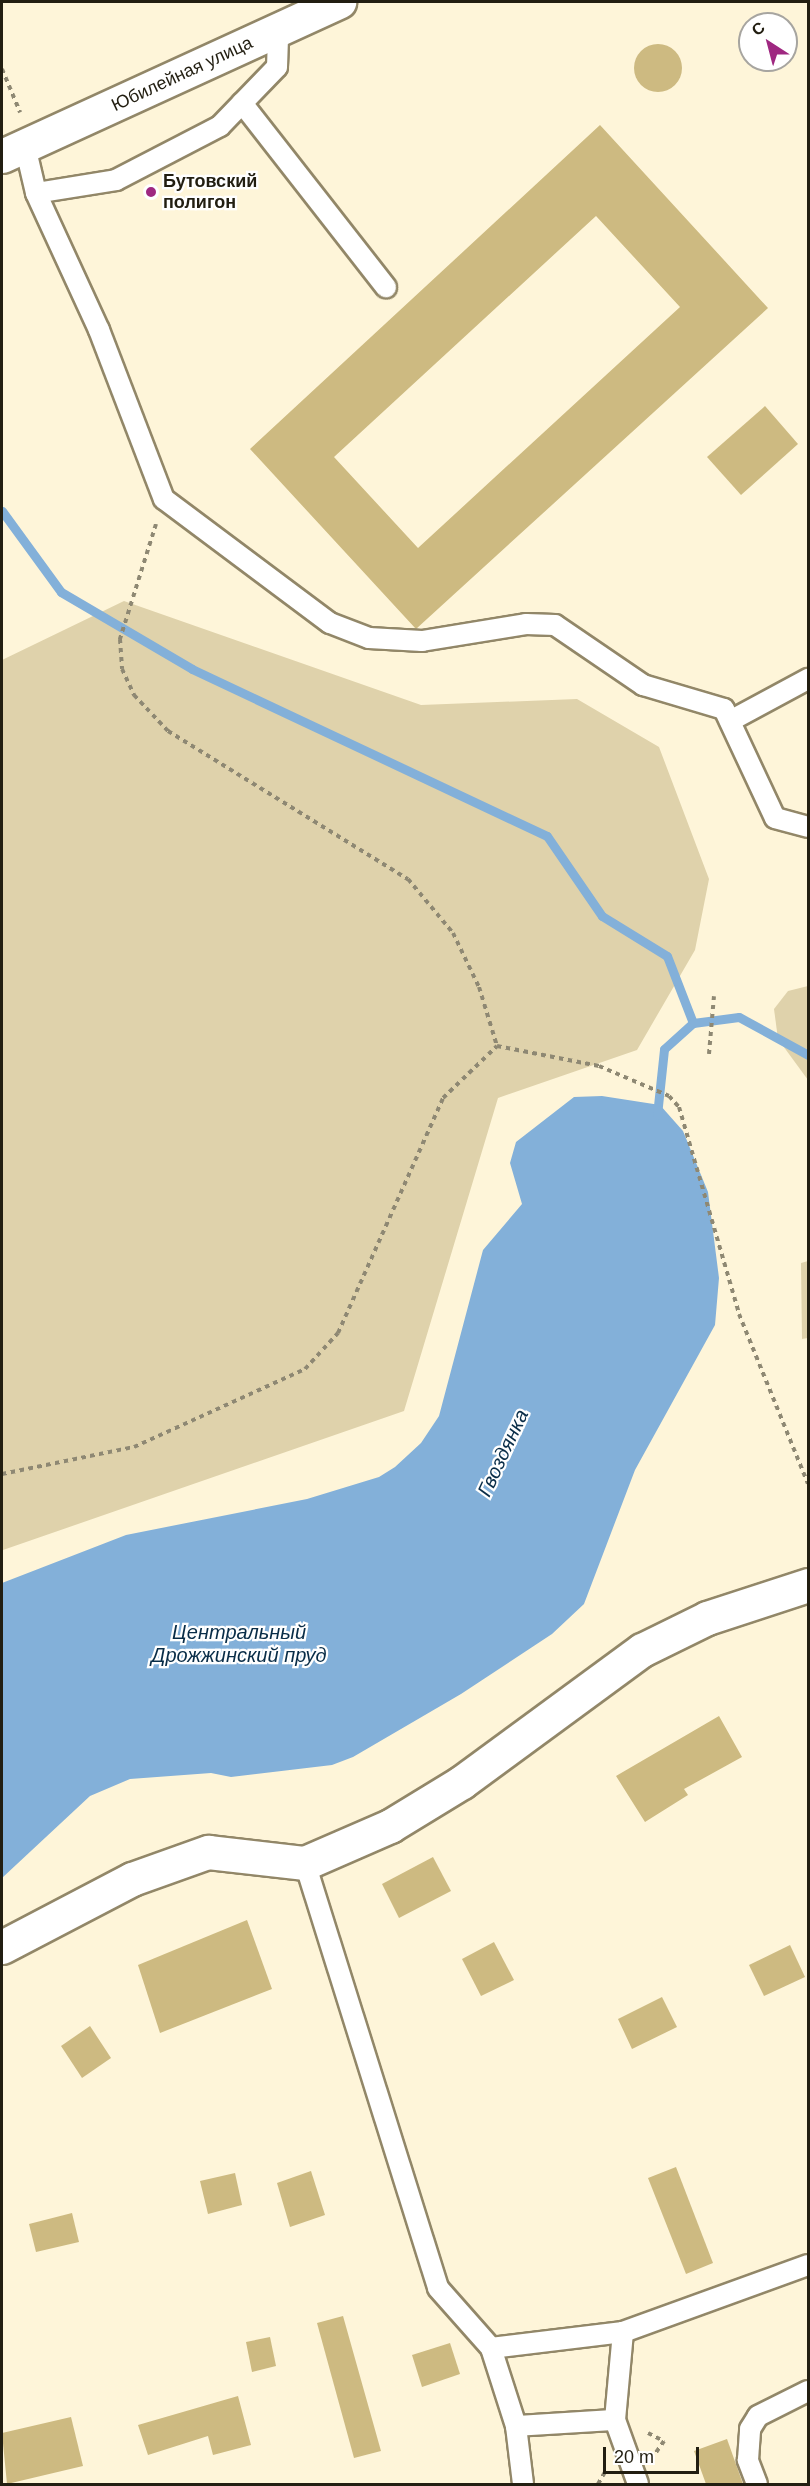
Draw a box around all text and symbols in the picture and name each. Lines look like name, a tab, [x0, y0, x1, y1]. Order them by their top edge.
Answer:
north arrow	[738, 12, 798, 72]
text: С	[749, 18, 768, 39]
street label: Юбилейная улица	[108, 32, 256, 116]
place label: Бутовский полигон	[163, 171, 257, 213]
marker: Бутовский полигон	[144, 185, 158, 199]
water label: Гвоздянка	[472, 1406, 534, 1500]
water label: Центральный Дрожжинский пруд	[151, 1620, 327, 1667]
scale bar	[606, 2435, 702, 2473]
text: 20 m	[614, 2447, 654, 2467]

